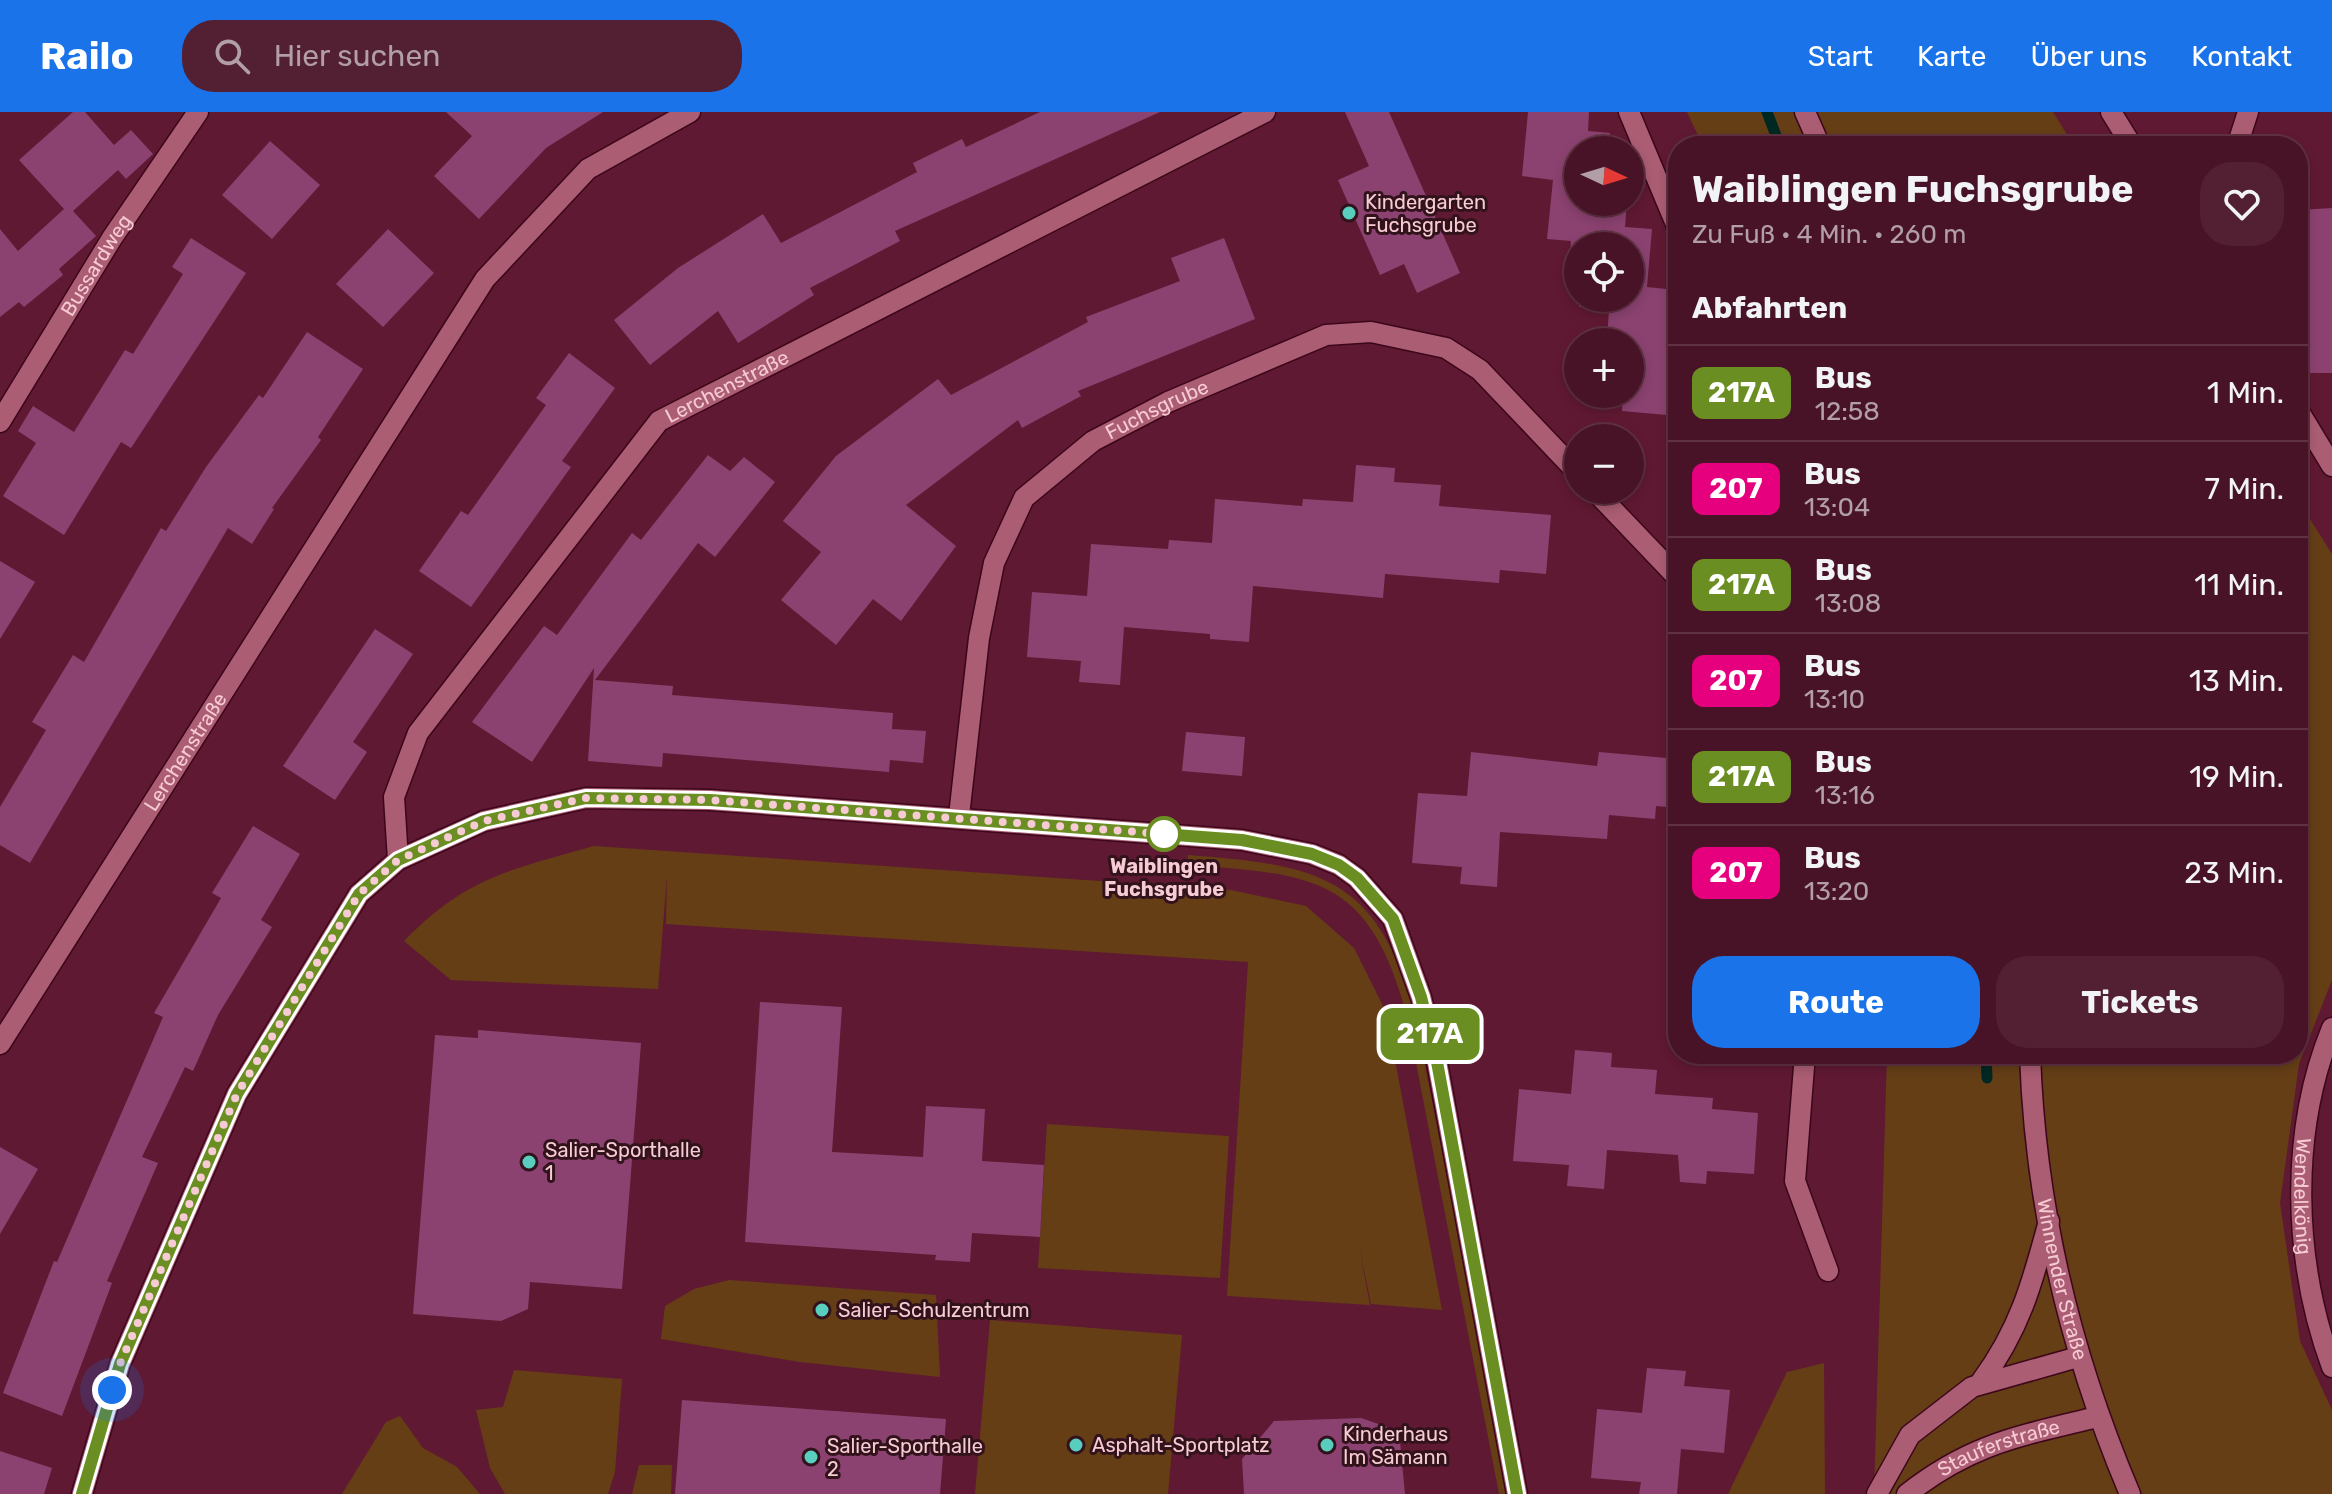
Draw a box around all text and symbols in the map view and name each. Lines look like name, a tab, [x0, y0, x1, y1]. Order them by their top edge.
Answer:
search box	[182, 20, 742, 92]
text: Railo	[40, 33, 134, 79]
icon: search	[210, 34, 254, 78]
text: Hier suchen	[274, 38, 440, 74]
text: Start	[1808, 40, 1873, 73]
text: Karte	[1917, 40, 1986, 73]
text: Über uns	[2030, 40, 2147, 73]
text: Kontakt	[2191, 40, 2292, 73]
north arrow	[1564, 136, 1644, 216]
map controls	[1564, 136, 1644, 504]
button: heart	[2200, 162, 2284, 246]
text: Waiblingen Fuchsgrube	[1692, 166, 2134, 212]
place label: Kindergarten Fuchsgrube	[1365, 190, 1486, 237]
marker: Kindergarten Fuchsgrube	[1340, 204, 1358, 222]
street label: Bussardweg	[55, 210, 137, 320]
text: Zu Fuß · 4 Min. · 260 m	[1692, 219, 1966, 250]
button: locate	[1564, 232, 1644, 312]
text: Abfahrten	[1692, 290, 1847, 326]
button: +	[1564, 328, 1644, 408]
street label: Lerchenstraße	[661, 345, 793, 428]
text: Bus	[1815, 360, 1872, 396]
street label: Fuchsgrube	[1101, 374, 1212, 445]
text: 1 Min.	[2207, 375, 2284, 411]
text: 217A	[1708, 376, 1775, 409]
text: 12:58	[1815, 396, 1880, 427]
button: −	[1564, 424, 1644, 504]
text: Bus	[1804, 456, 1861, 492]
text: 7 Min.	[2204, 471, 2284, 507]
text: 207	[1709, 472, 1763, 505]
text: 13:04	[1804, 492, 1870, 523]
text: Bus	[1815, 552, 1872, 588]
text: 11 Min.	[2194, 567, 2284, 603]
text: 217A	[1708, 568, 1775, 601]
text: 13:08	[1815, 588, 1881, 619]
text: Bus	[1804, 648, 1861, 684]
text: 13 Min.	[2189, 663, 2284, 699]
text: 207	[1709, 664, 1763, 697]
text: 13:10	[1804, 684, 1865, 715]
street label: Lerchenstraße	[139, 688, 232, 816]
text: Bus	[1815, 744, 1872, 780]
text: 19 Min.	[2189, 759, 2284, 795]
text: 217A	[1708, 760, 1775, 793]
text: 13:16	[1815, 780, 1875, 811]
marker: Waiblingen Fuchsgrube	[1147, 817, 1181, 851]
text: Bus	[1804, 840, 1861, 876]
place label: Waiblingen Fuchsgrube	[1104, 854, 1224, 901]
text: 23 Min.	[2184, 855, 2284, 891]
text: 207	[1709, 856, 1763, 889]
text: 13:20	[1804, 876, 1869, 907]
button: Route	[1692, 956, 1980, 1048]
button: Tickets	[1996, 956, 2284, 1048]
line badge: 217A	[1374, 1008, 1486, 1060]
text: 217A	[1397, 1017, 1463, 1050]
street label: Wendelkönig	[2289, 1136, 2317, 1256]
place label: Salier-Sporthalle 1	[545, 1138, 701, 1185]
marker: Salier-Sporthalle 1	[520, 1153, 538, 1171]
street label: Winnender Straße	[2032, 1197, 2093, 1363]
place label: Salier-Schulzentrum	[838, 1298, 1030, 1322]
marker: Salier-Schulzentrum	[813, 1301, 831, 1319]
your location	[92, 1370, 132, 1410]
street label: Stauferstraße	[1933, 1414, 2062, 1482]
place label: Kinderhaus Im Sämann	[1343, 1422, 1448, 1469]
place label: Asphalt-Sportplatz	[1092, 1433, 1270, 1457]
place label: Salier-Sporthalle 2	[827, 1434, 983, 1481]
marker: Asphalt-Sportplatz	[1067, 1436, 1085, 1454]
marker: Kinderhaus Im Sämann	[1318, 1436, 1336, 1454]
marker: Salier-Sporthalle 2	[802, 1448, 820, 1466]

